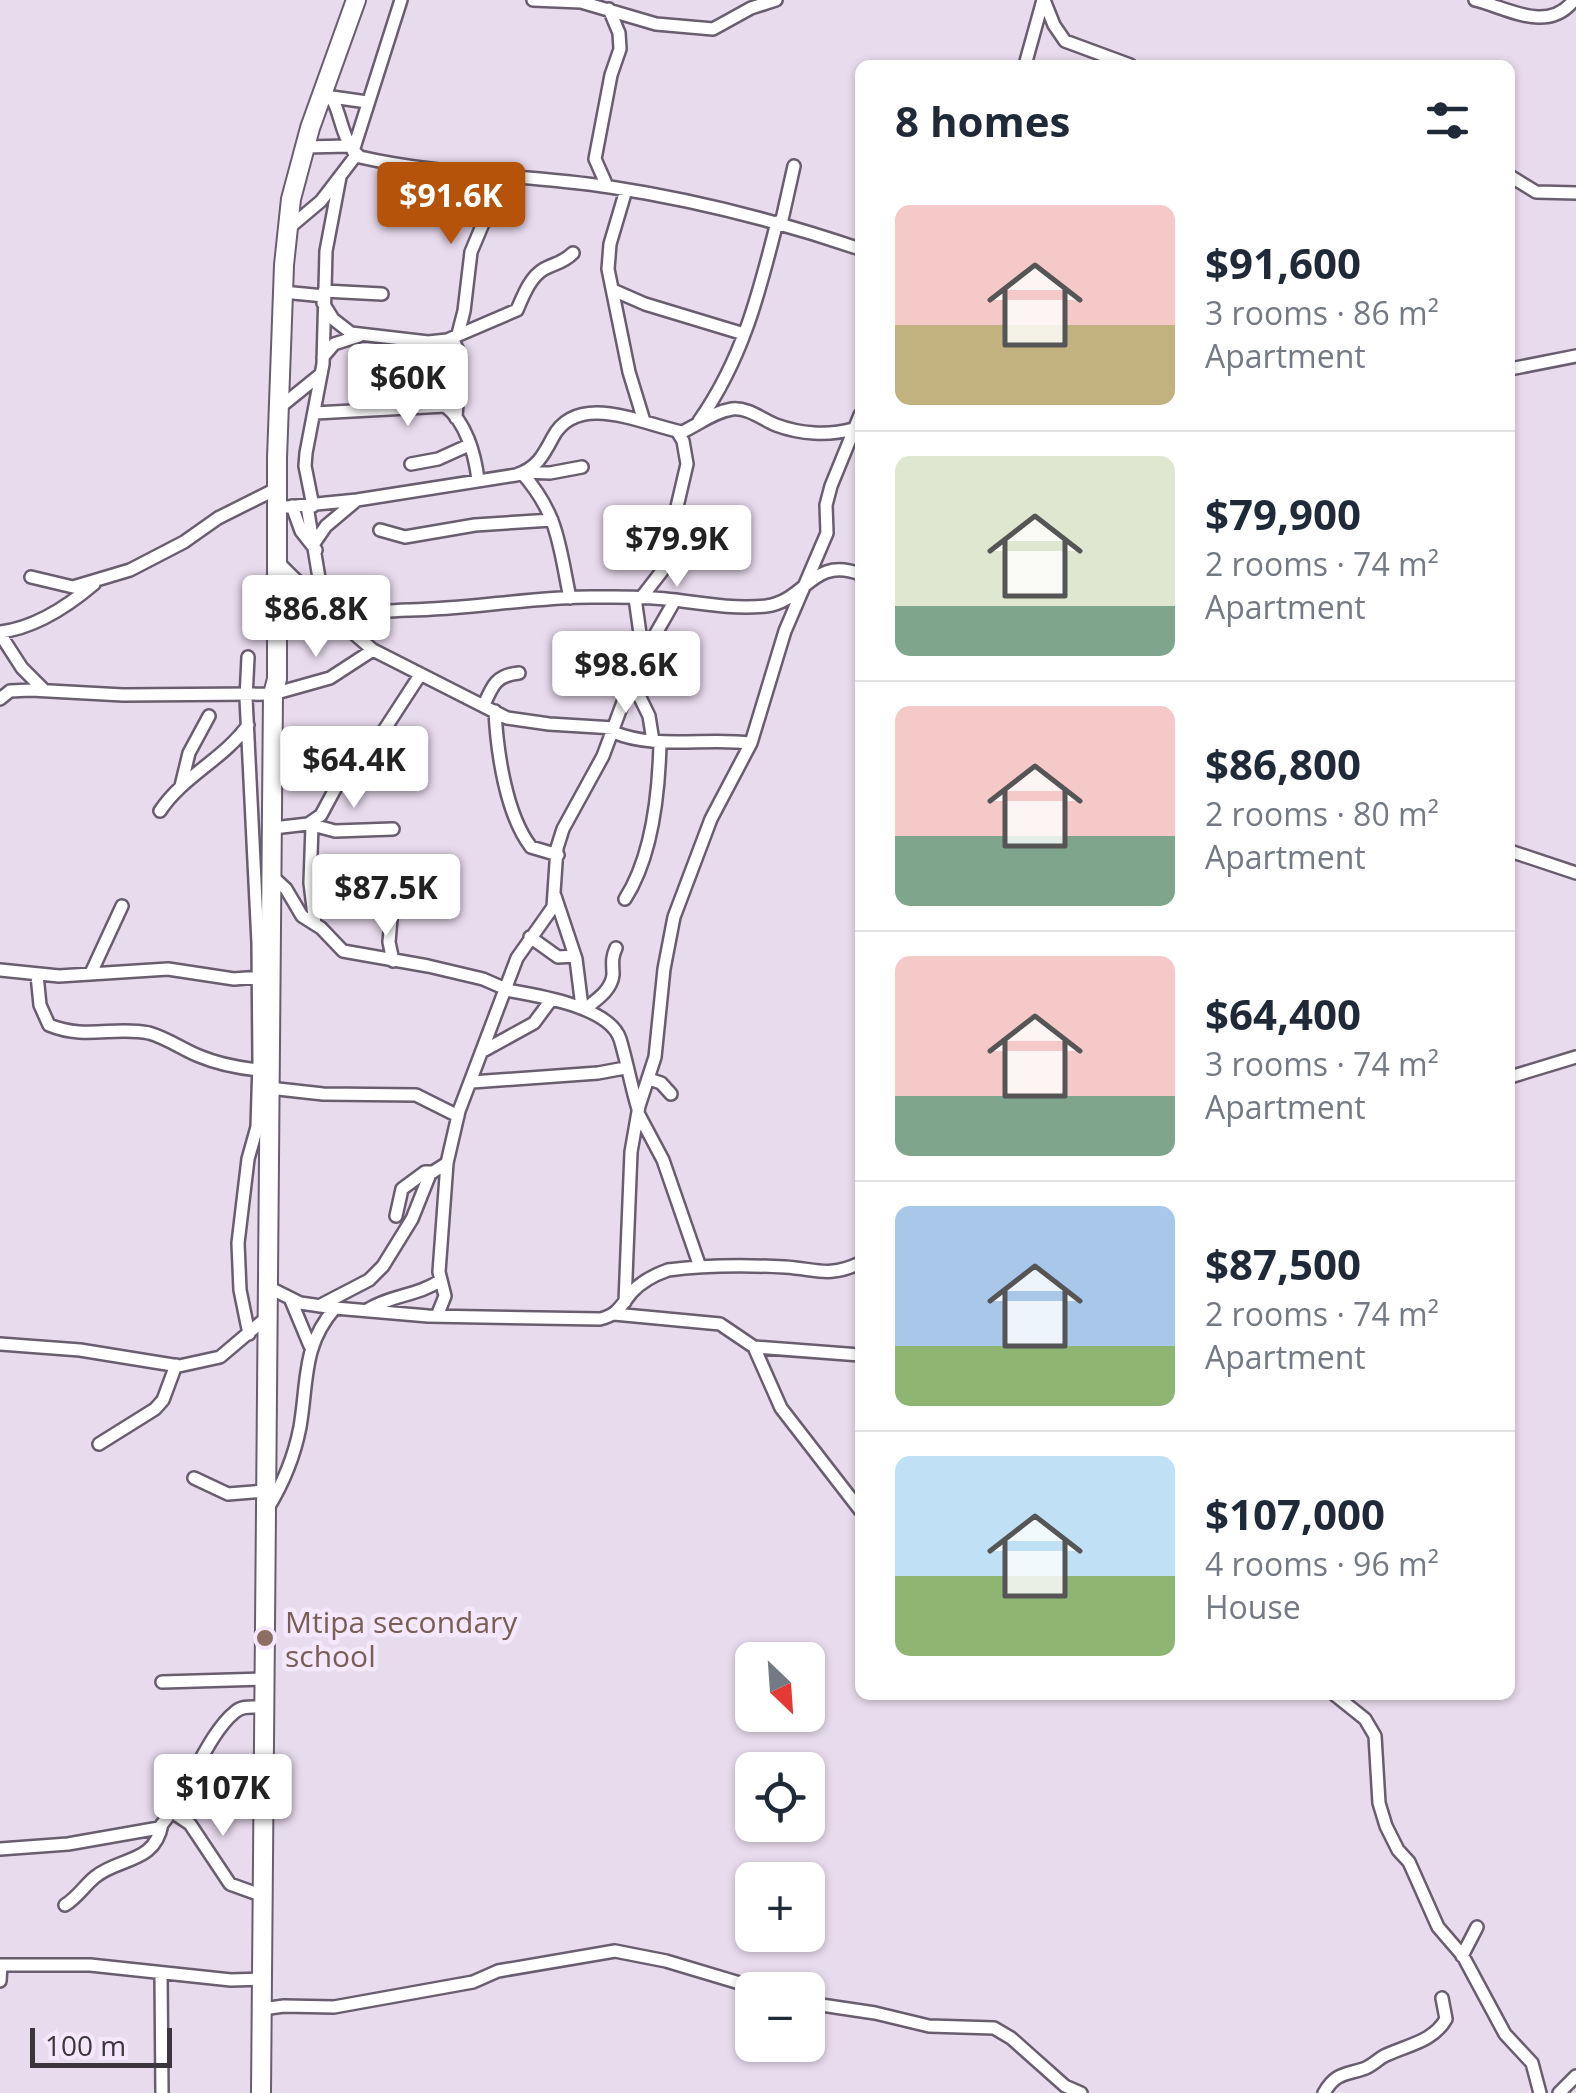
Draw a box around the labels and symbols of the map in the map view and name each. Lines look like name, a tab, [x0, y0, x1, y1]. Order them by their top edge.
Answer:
pin: $91.6K	[370, 162, 532, 247]
pin: $60K	[349, 344, 467, 429]
pin: $79.9K	[596, 505, 758, 590]
pin: $86.8K	[235, 575, 397, 660]
pin: $98.6K	[545, 631, 707, 716]
pin: $64.4K	[273, 726, 435, 811]
pin: $87.5K	[305, 854, 467, 939]
place label: Mtipa secondary school	[285, 1601, 518, 1676]
marker: Mtipa secondary school	[254, 1627, 276, 1649]
north arrow	[735, 1642, 825, 1732]
pin: $107K	[153, 1754, 293, 1839]
scale bar	[30, 2023, 172, 2068]

